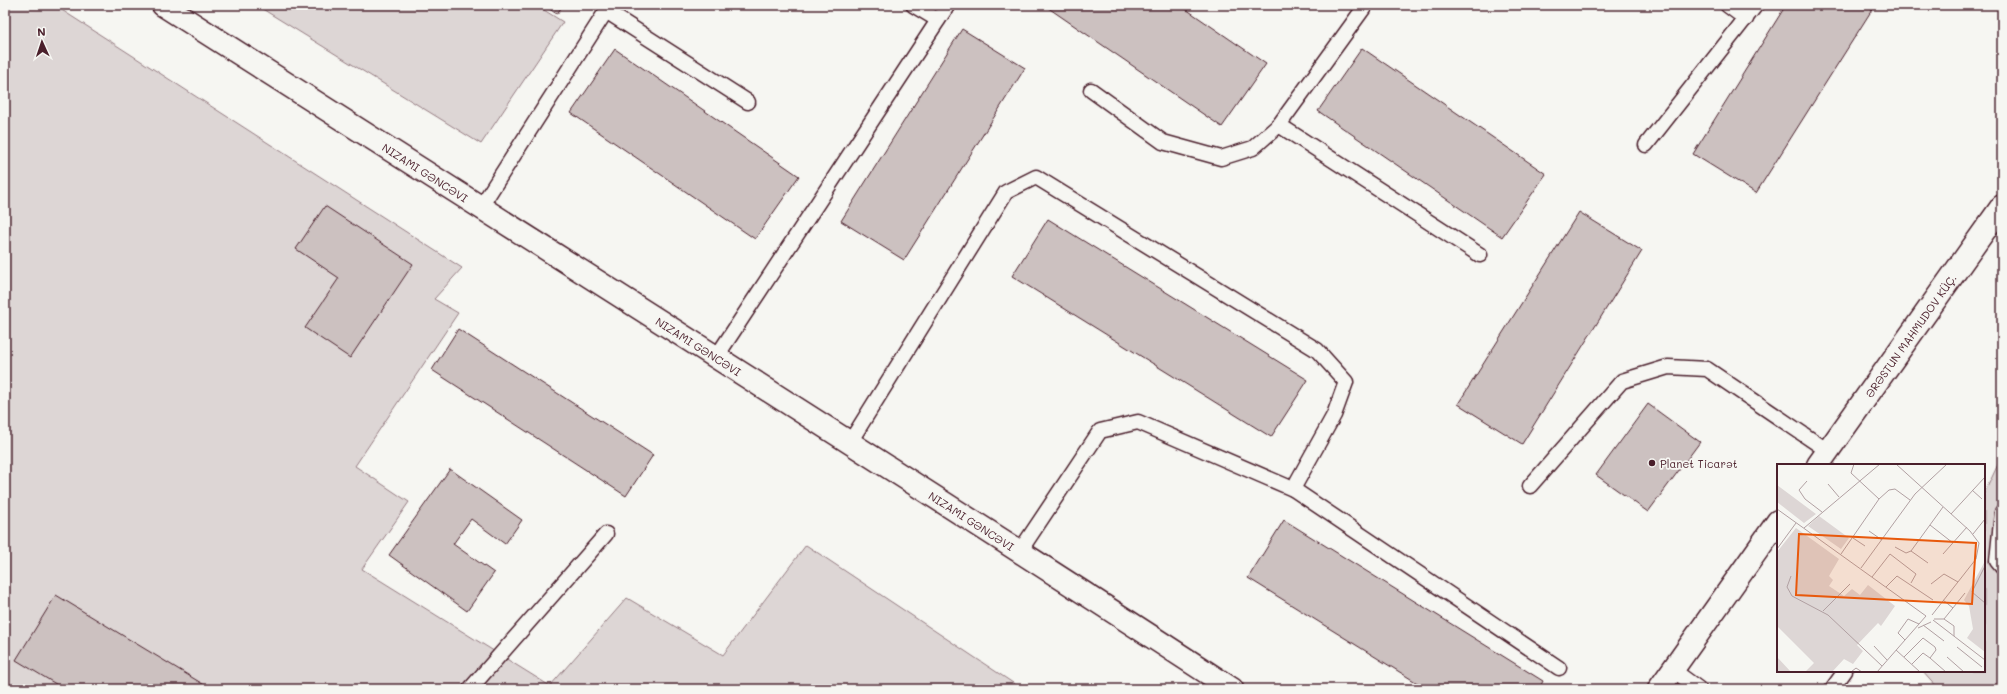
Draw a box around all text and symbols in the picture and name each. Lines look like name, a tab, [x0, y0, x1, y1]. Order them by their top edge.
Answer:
north arrow	[22, 22, 62, 62]
text: N	[37, 24, 46, 39]
street label: NIZAMI GƏNCƏVI	[380, 139, 471, 205]
street label: ƏRƏSTUN MAHMUDOV KÜÇ.	[1861, 271, 1959, 400]
street label: NIZAMI GƏNCƏVI	[653, 313, 744, 379]
place label: Planet Ticarət	[1660, 456, 1738, 471]
marker: Planet Ticarət	[1647, 458, 1657, 468]
inset map	[1777, 464, 1985, 672]
street label: NIZAMI GƏNCƏVI	[926, 488, 1017, 554]

